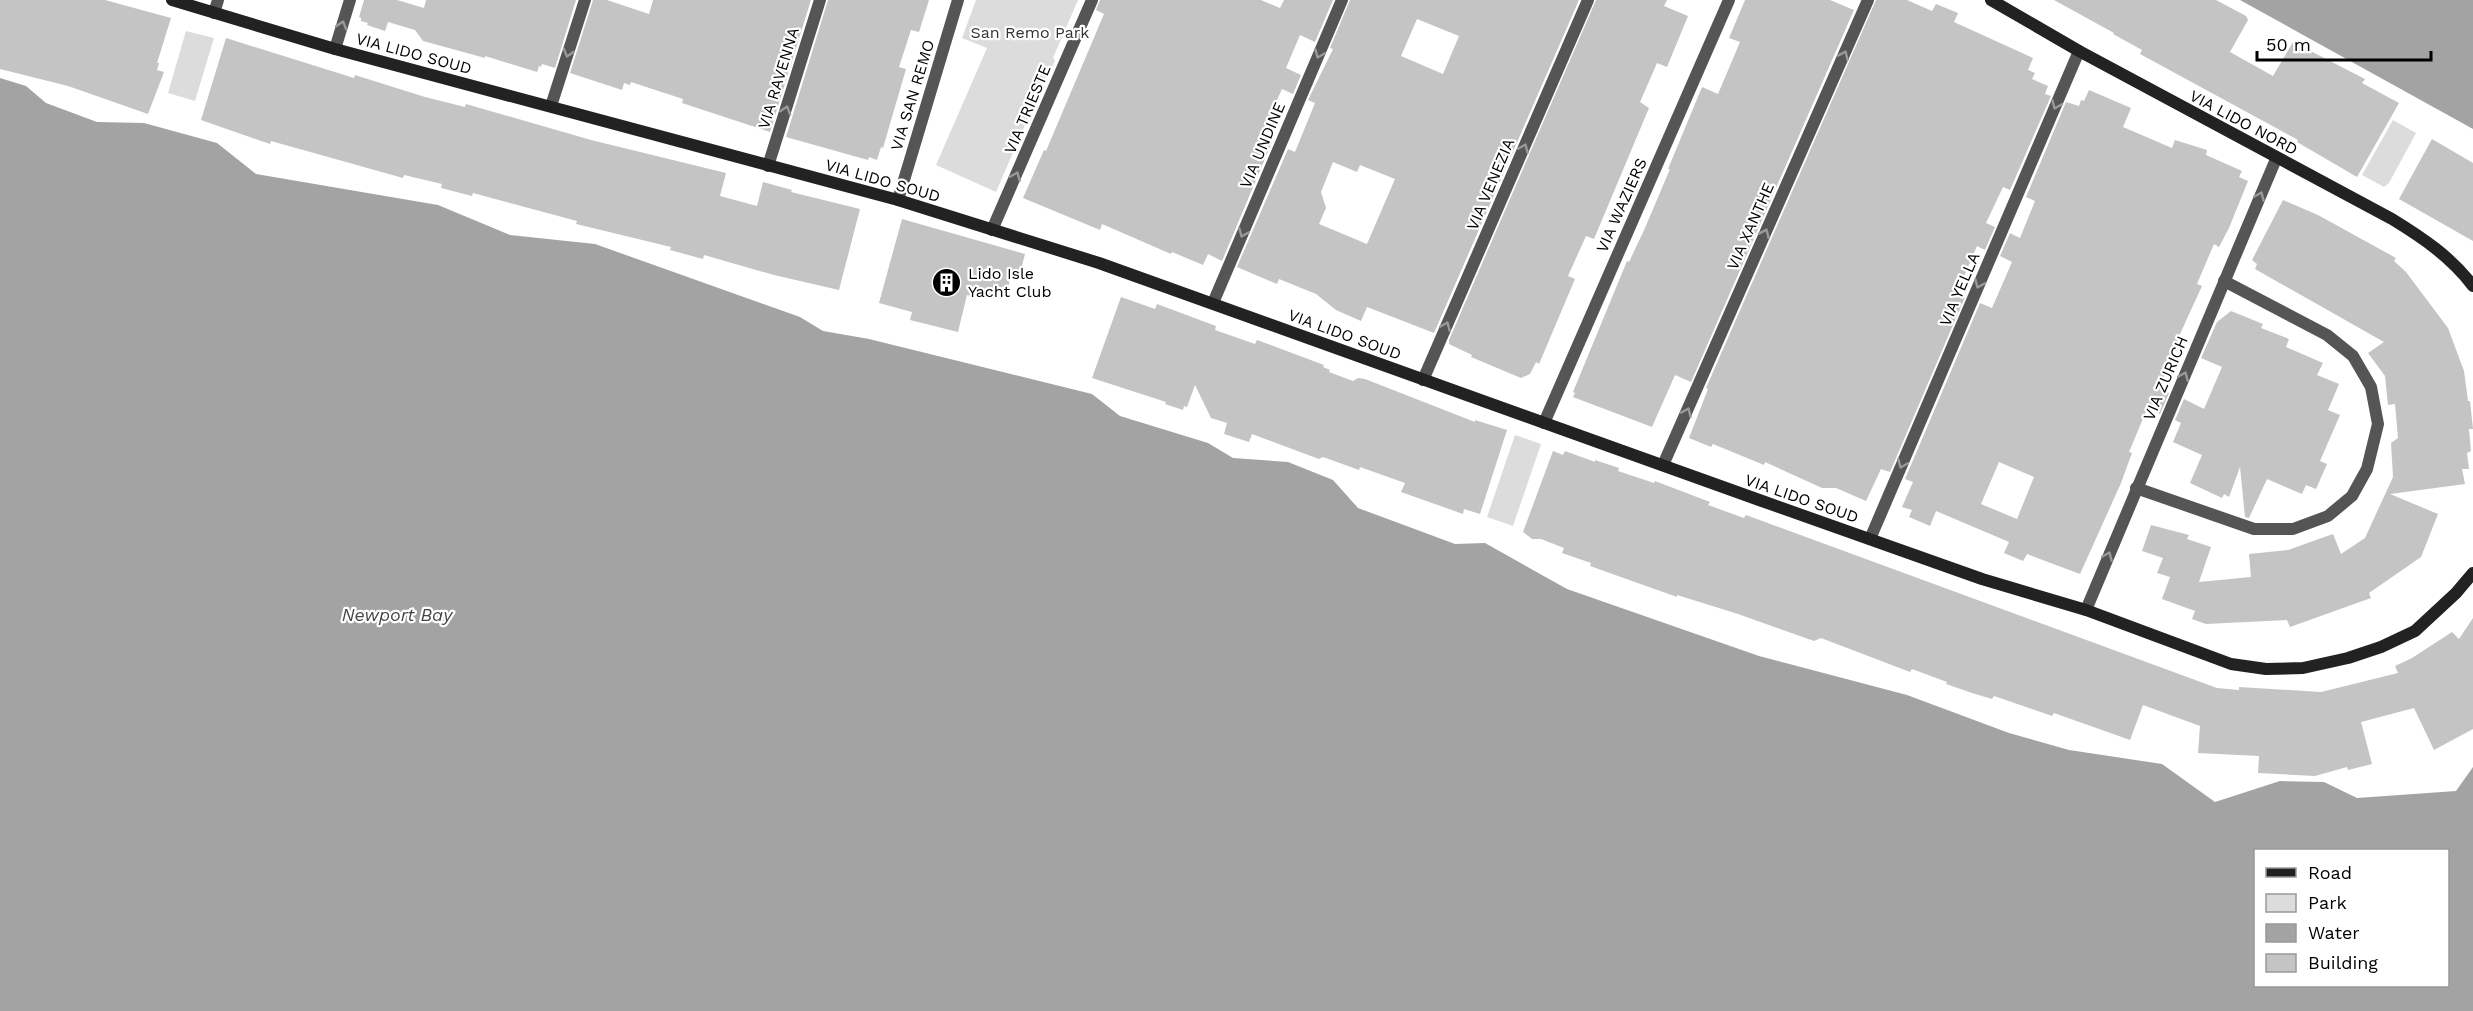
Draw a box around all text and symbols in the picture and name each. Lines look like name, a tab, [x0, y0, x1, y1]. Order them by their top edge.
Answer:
one-way arrow	[335, 20, 348, 31]
park label: San Remo Park	[971, 23, 1089, 42]
scale bar	[2257, 24, 2431, 62]
street label: VIA RAVENNA	[754, 25, 803, 131]
street label: VIA LIDO SOUD	[354, 29, 474, 78]
text: 50 m	[2266, 34, 2311, 55]
street label: VIA SAN REMO	[887, 37, 938, 153]
one-way arrow	[563, 47, 575, 58]
one-way arrow	[1314, 48, 1326, 59]
one-way arrow	[1836, 50, 1848, 61]
street label: VIA TRIESTE	[1000, 62, 1055, 157]
street label: VIA LIDO NORD	[2186, 86, 2301, 159]
street label: VIA UNDINE	[1236, 99, 1289, 191]
one-way arrow	[2051, 99, 2063, 110]
one-way arrow	[778, 105, 791, 116]
street label: VIA VENEZIA	[1463, 135, 1518, 233]
one-way arrow	[1517, 143, 1529, 154]
street label: VIA LIDO SOUD	[823, 155, 943, 206]
street label: VIA WAZIERS	[1592, 155, 1651, 255]
one-way arrow	[1008, 172, 1020, 183]
street label: VIA XANTHE	[1723, 180, 1778, 273]
one-way arrow	[2253, 192, 2265, 203]
one-way arrow	[1238, 227, 1250, 238]
one-way arrow	[1758, 229, 1770, 240]
street label: VIA YELLA	[1935, 249, 1984, 329]
place label: Lido Isle Yacht Club	[968, 264, 1052, 301]
building icon: Lido Isle Yacht Club	[931, 266, 963, 298]
one-way arrow	[1974, 278, 1986, 289]
street label: VIA LIDO SOUD	[1286, 305, 1404, 364]
one-way arrow	[1439, 322, 1451, 333]
street label: VIA ZURICH	[2139, 333, 2192, 423]
one-way arrow	[2177, 371, 2189, 382]
one-way arrow	[1679, 407, 1691, 418]
one-way arrow	[1898, 457, 1910, 468]
street label: VIA LIDO SOUD	[1743, 470, 1861, 527]
one-way arrow	[2101, 551, 2113, 562]
water label: Newport Bay	[342, 604, 454, 625]
legend	[2254, 849, 2449, 987]
text: Road	[2308, 862, 2352, 883]
text: Park	[2308, 892, 2347, 913]
text: Water	[2308, 922, 2360, 943]
text: Building	[2308, 952, 2378, 973]

